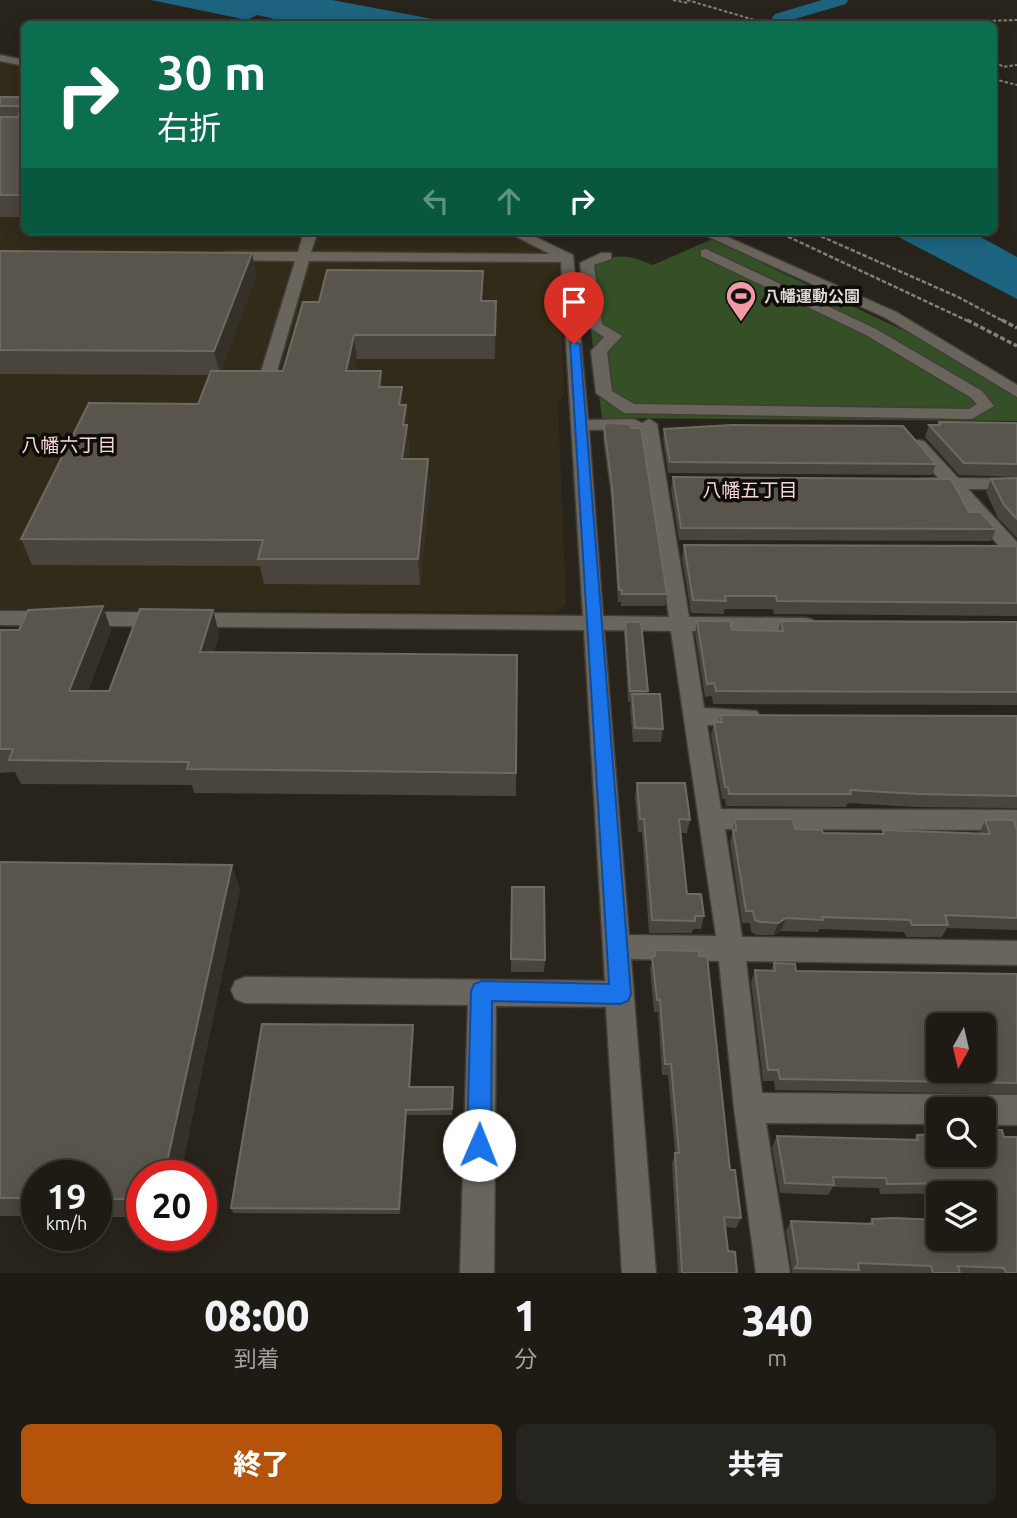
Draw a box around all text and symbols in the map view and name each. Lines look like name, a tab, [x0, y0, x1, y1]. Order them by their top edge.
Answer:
text: 30 m	[157, 44, 266, 99]
icon: right	[42, 49, 133, 140]
text: 右折	[157, 109, 221, 145]
icon: left	[417, 182, 455, 220]
icon: ahead	[490, 182, 528, 220]
icon: right	[563, 182, 601, 220]
pin	[544, 272, 604, 344]
sports icon: 八幡運動公園	[724, 279, 758, 323]
icon: arrive	[555, 283, 593, 321]
place label: 八幡運動公園	[764, 287, 860, 305]
district label: 八幡六丁目	[21, 434, 117, 456]
district label: 八幡五丁目	[702, 479, 798, 501]
north arrow	[926, 1013, 996, 1083]
map controls	[926, 1013, 996, 1251]
button: search	[926, 1097, 996, 1167]
position arrow	[442, 1108, 516, 1182]
speed limit sign: 20	[126, 1160, 217, 1251]
text: 19	[47, 1176, 86, 1216]
button: layers	[926, 1181, 996, 1251]
text: km/h	[46, 1213, 87, 1233]
text: 08:00	[204, 1292, 309, 1339]
text: 1	[514, 1292, 537, 1339]
text: 340	[742, 1297, 813, 1344]
text: m	[767, 1345, 787, 1370]
text: 到着	[234, 1346, 280, 1371]
text: 分	[514, 1346, 537, 1371]
button: 終了	[21, 1424, 502, 1504]
button: 共有	[516, 1424, 996, 1504]

